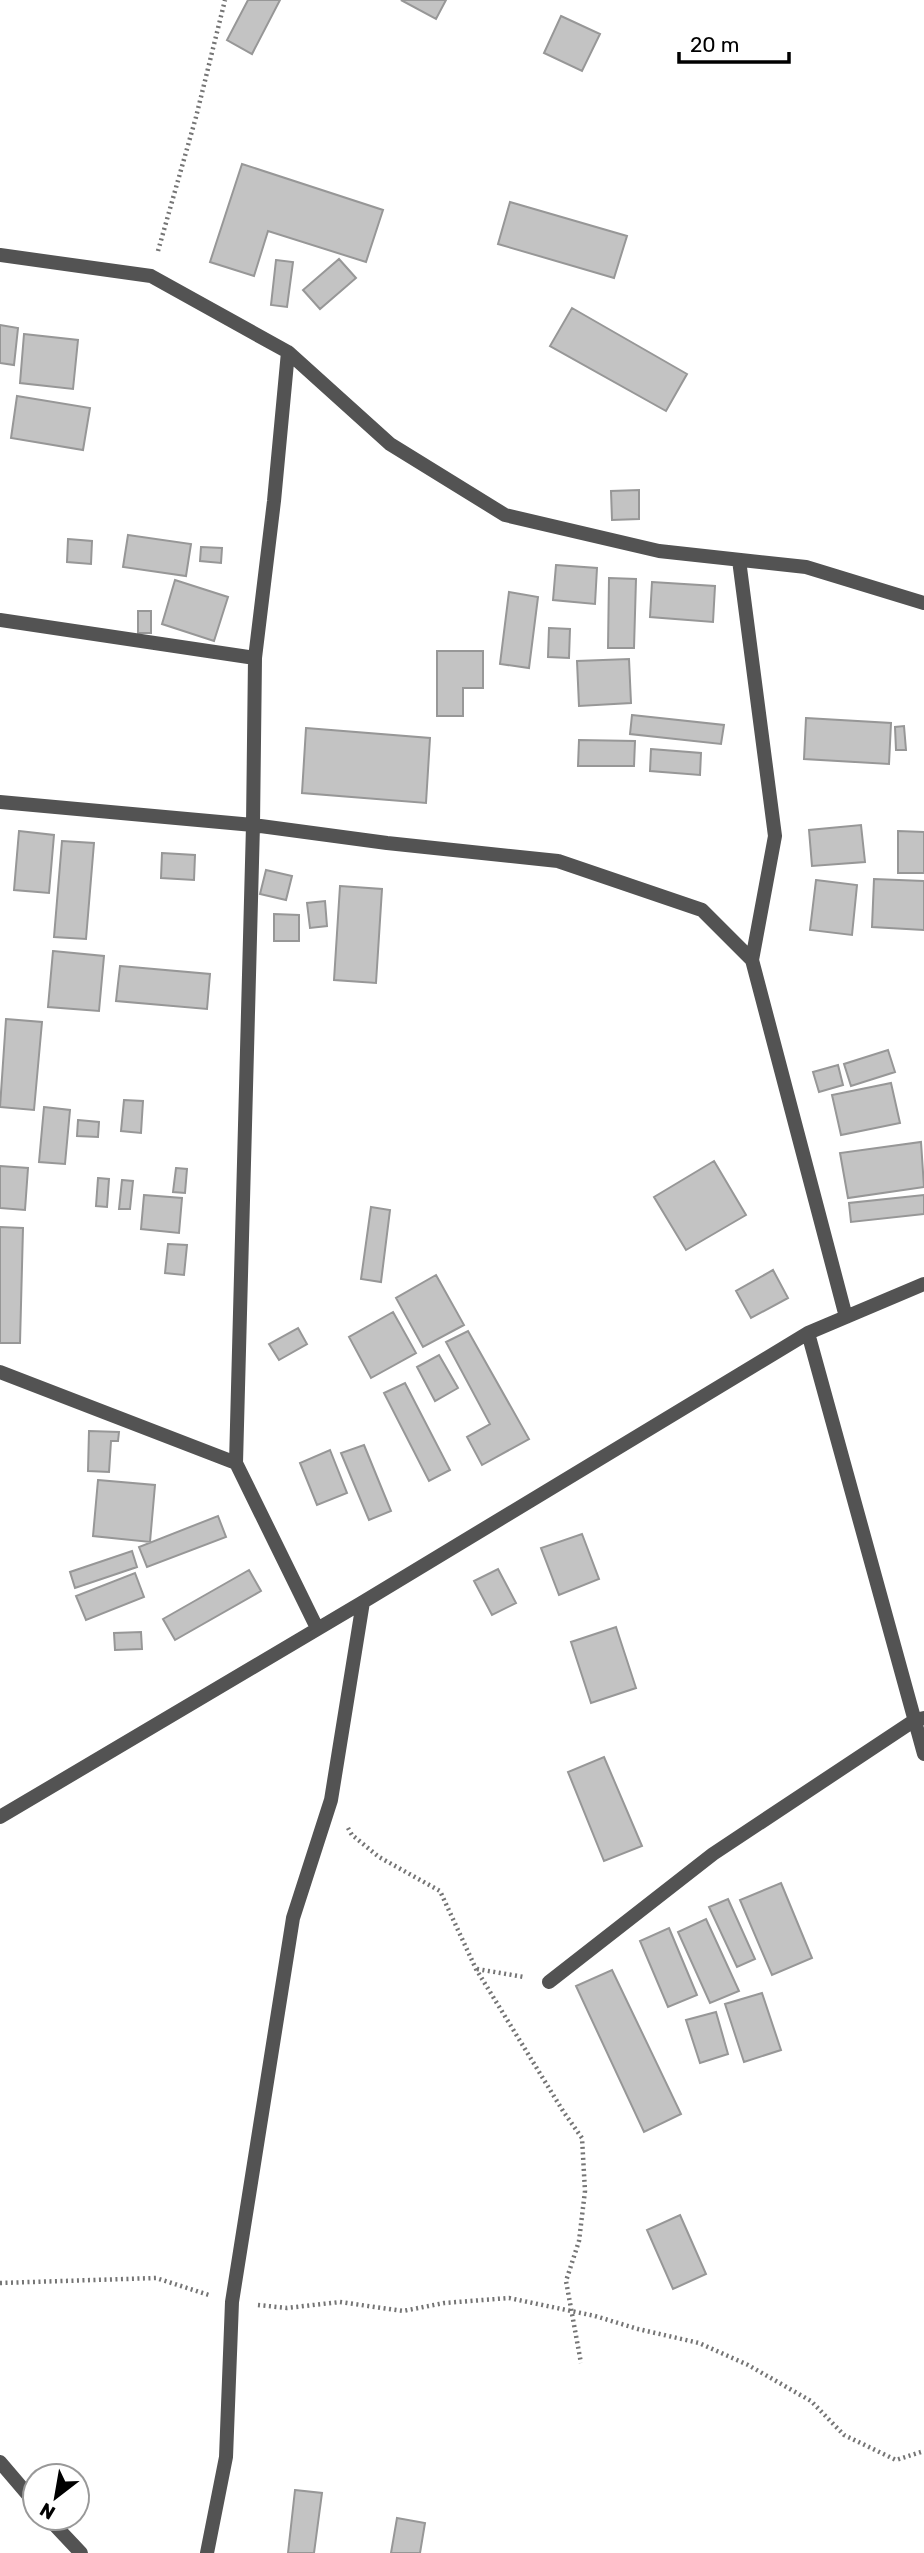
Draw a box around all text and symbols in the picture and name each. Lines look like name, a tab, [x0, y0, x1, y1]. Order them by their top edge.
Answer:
scale bar	[679, 21, 789, 65]
text: 20 m	[690, 32, 739, 57]
north arrow	[21, 2462, 91, 2532]
text: N	[36, 2498, 59, 2525]

